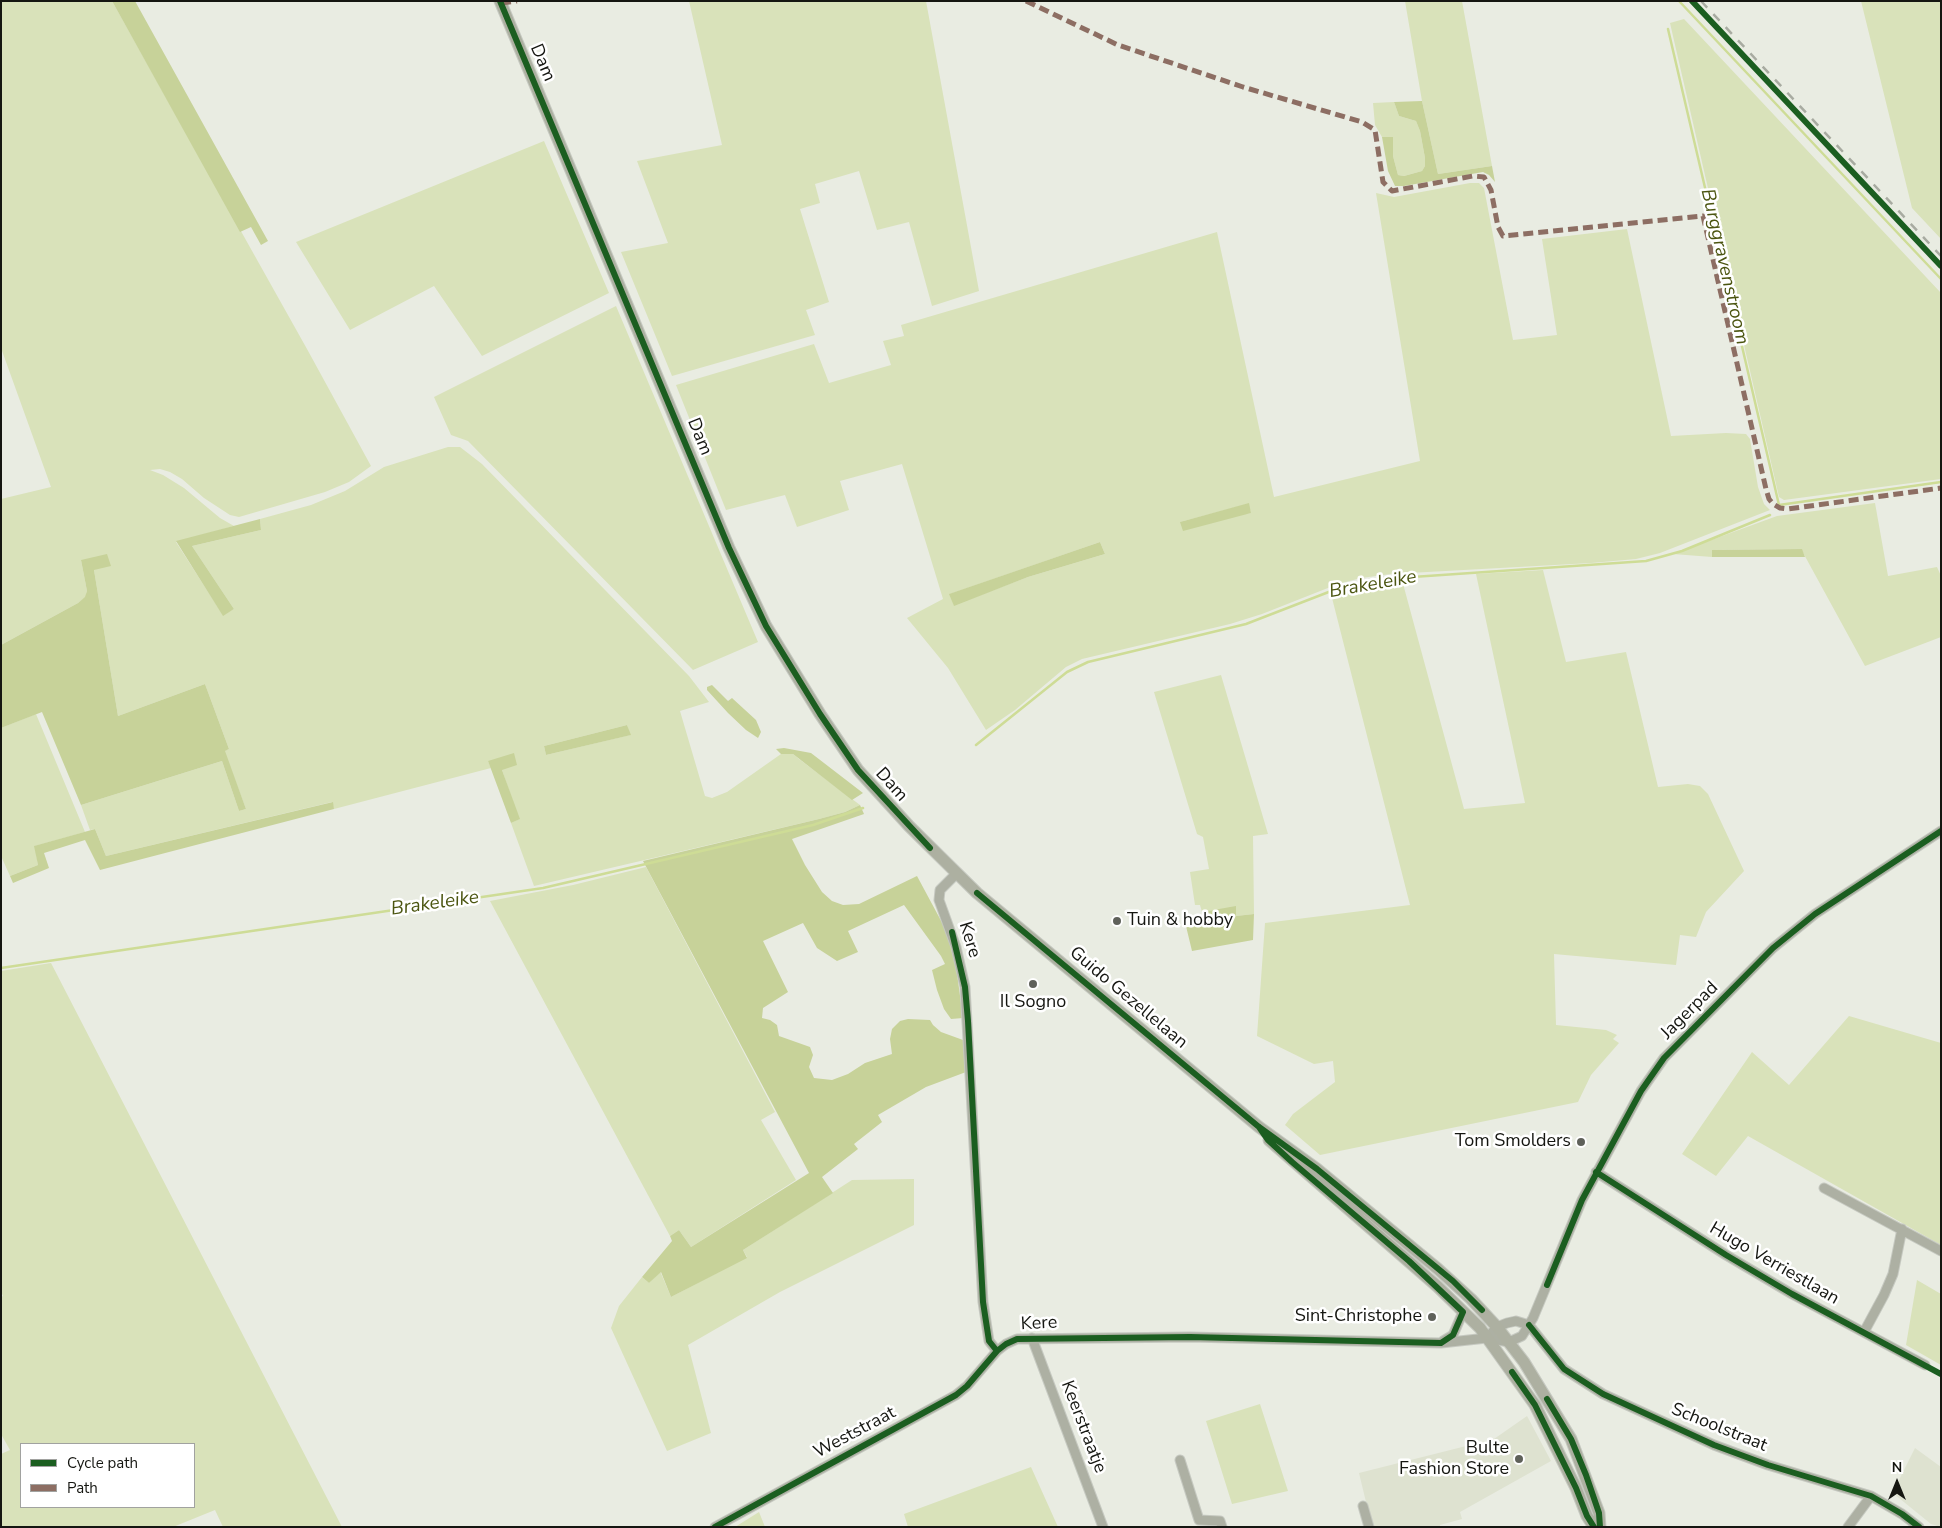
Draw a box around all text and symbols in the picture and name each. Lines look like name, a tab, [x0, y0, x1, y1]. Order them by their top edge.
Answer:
street label: Dam	[525, 41, 559, 85]
water label: Burggravenstroom	[1695, 187, 1753, 347]
street label: Dam	[682, 415, 716, 459]
water label: Brakeleike	[1327, 566, 1419, 604]
street label: Dam	[870, 764, 912, 806]
water label: Brakeleike	[390, 887, 480, 921]
place label: Tuin & hobby	[1127, 910, 1233, 932]
marker: Tuin & hobby	[1111, 915, 1123, 927]
street label: Kere	[953, 919, 985, 961]
street label: Guido Gezellelaan	[1065, 942, 1191, 1054]
marker: Il Sogno	[1027, 978, 1039, 990]
street label: Jagerpad	[1657, 978, 1723, 1044]
place label: Il Sogno	[1000, 992, 1066, 1014]
place label: Tom Smolders	[1455, 1131, 1571, 1153]
marker: Tom Smolders	[1575, 1136, 1587, 1148]
street label: Hugo Verriestlaan	[1705, 1218, 1843, 1310]
place label: Sint-Christophe	[1295, 1306, 1422, 1328]
marker: Sint-Christophe	[1426, 1311, 1438, 1323]
street label: Kere	[1020, 1312, 1058, 1336]
street label: Keerstraatje	[1056, 1378, 1110, 1476]
street label: Schoolstraat	[1668, 1399, 1770, 1457]
street label: Weststraat	[810, 1402, 900, 1464]
place label: Bulte Fashion Store	[1399, 1438, 1509, 1480]
legend	[20, 1443, 195, 1508]
text: Cycle path	[67, 1453, 138, 1473]
marker: Bulte Fashion Store	[1513, 1453, 1525, 1465]
north arrow	[1872, 1458, 1922, 1508]
text: N	[1892, 1458, 1902, 1477]
text: Path	[67, 1478, 98, 1498]

